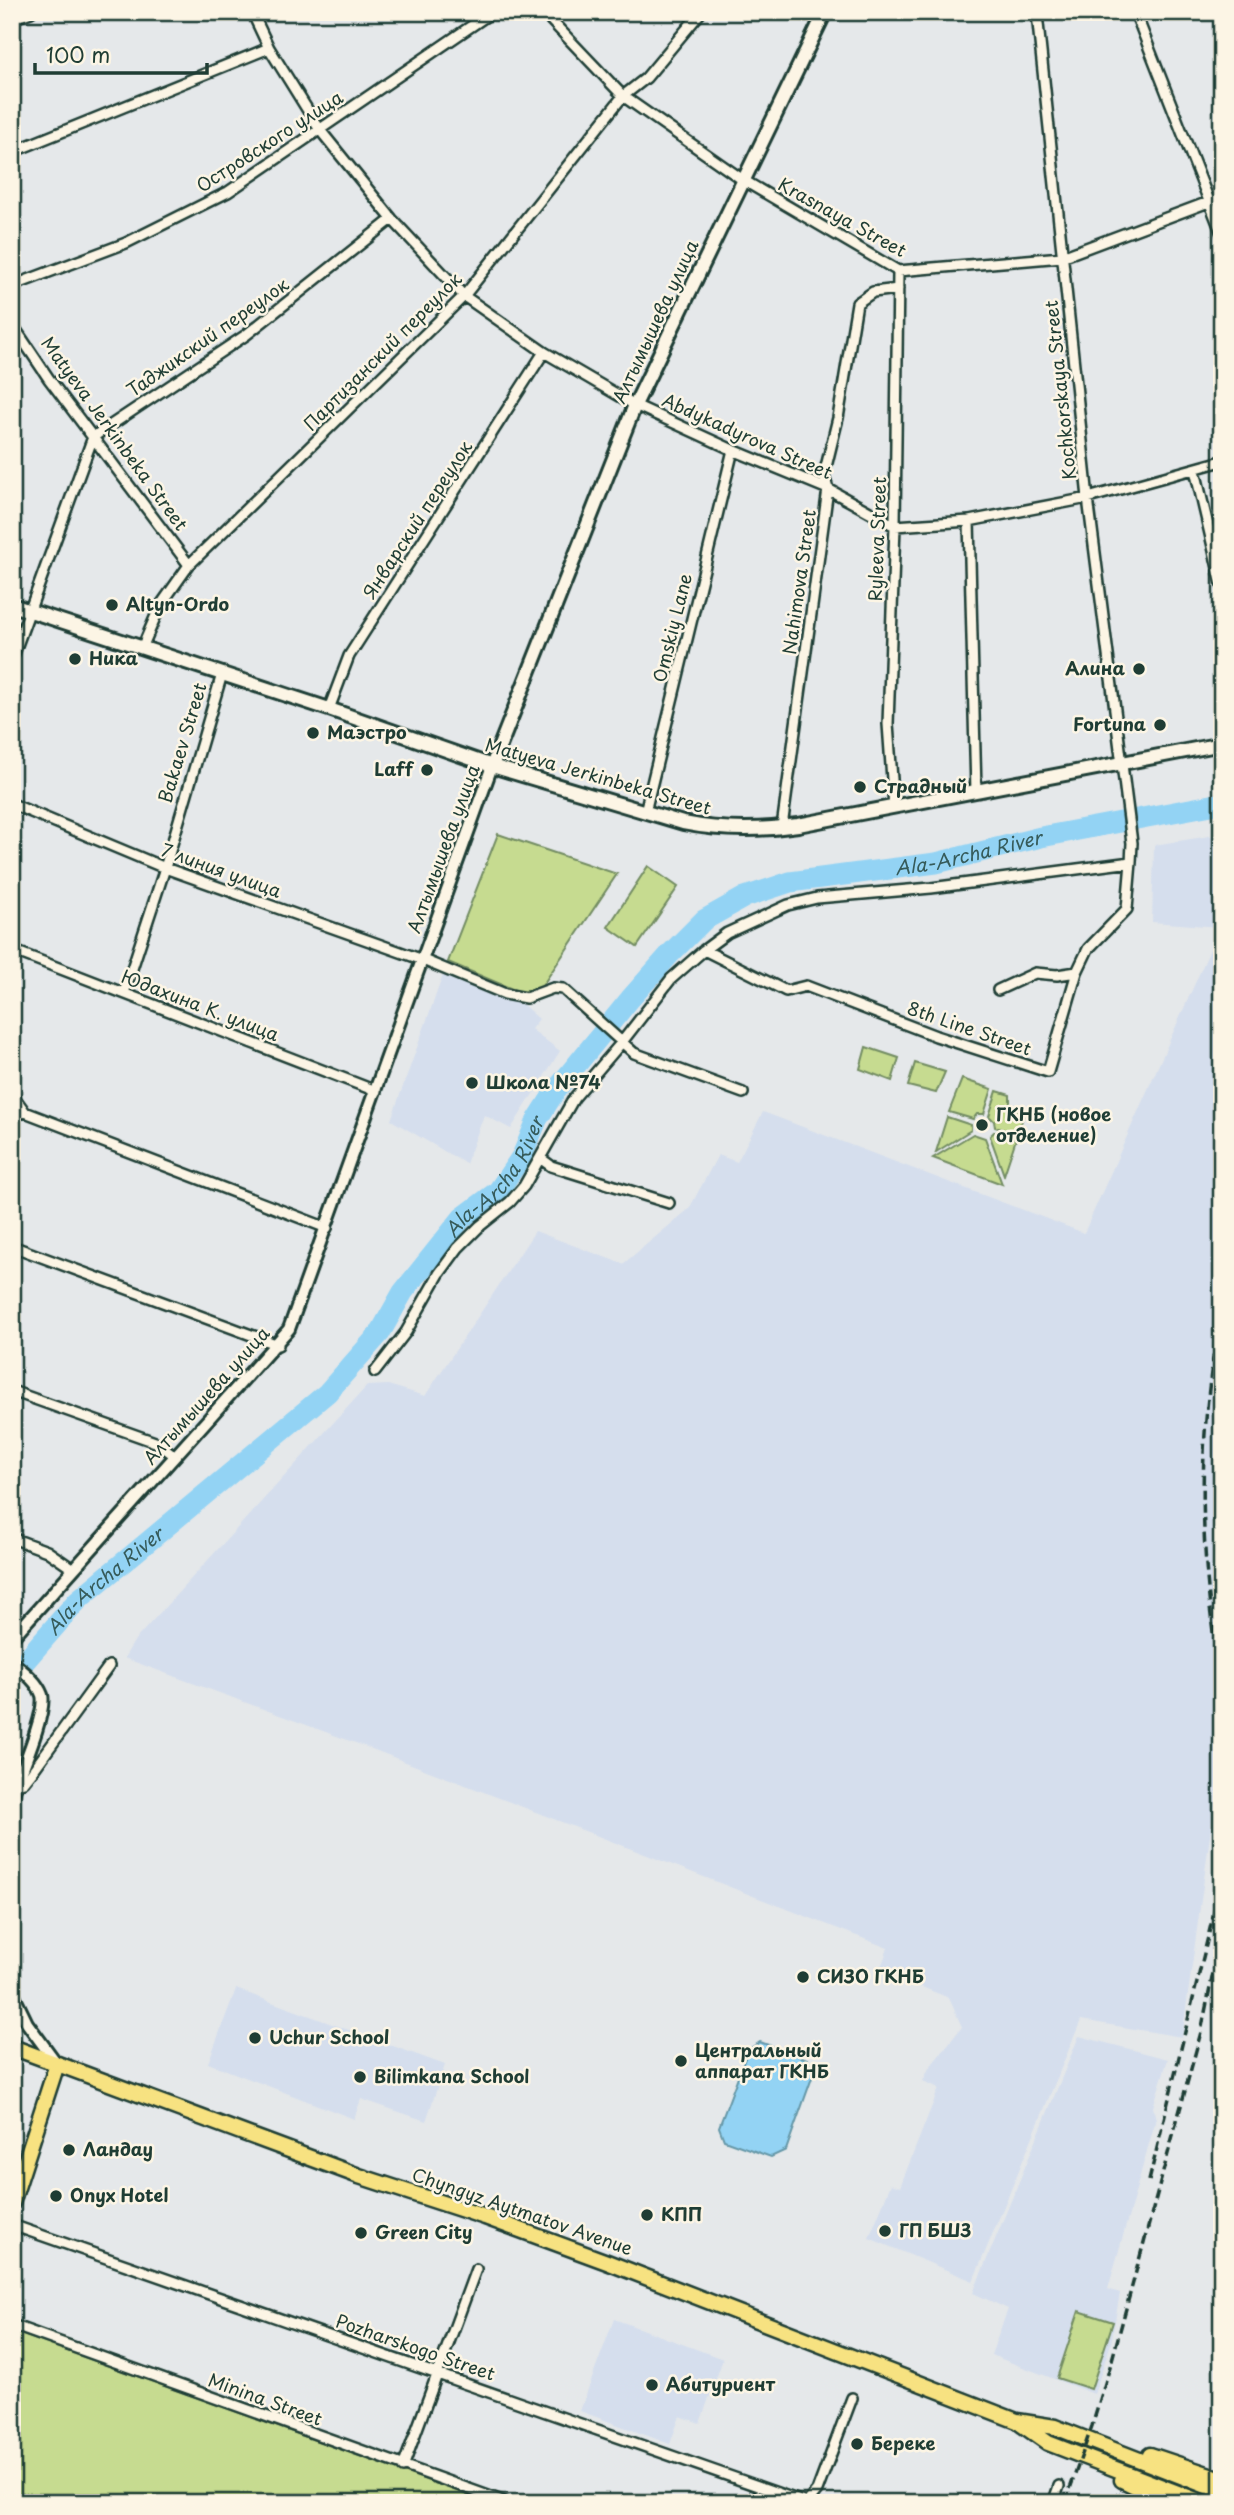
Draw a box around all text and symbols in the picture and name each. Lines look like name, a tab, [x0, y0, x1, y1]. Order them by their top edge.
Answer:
scale bar	[35, 32, 206, 76]
text: 100 m	[46, 38, 110, 70]
street label: Островского улица	[191, 83, 348, 198]
street label: Krasnaya Street	[774, 170, 912, 263]
street label: Алтымышева улица	[605, 235, 705, 408]
street label: Партизанский переулок	[297, 265, 467, 436]
street label: Таджикский переулок	[121, 270, 294, 403]
street label: Kochkorskaya Street	[1037, 299, 1082, 481]
street label: Matyeva Jerkinbeka Street	[35, 330, 195, 536]
street label: Abdykadyrova Street	[658, 386, 837, 485]
street label: Январский переулок	[355, 435, 478, 603]
street label: Ryleeva Street	[861, 476, 892, 602]
street label: Nahimova Street	[775, 508, 822, 656]
street label: Omskiy Lane	[645, 570, 698, 685]
place label: Altyn-Ordo	[126, 590, 230, 617]
marker: Altyn-Ordo	[104, 597, 120, 613]
place label: Ника	[89, 644, 139, 671]
marker: Ника	[67, 651, 83, 667]
place label: Алина	[1065, 654, 1125, 681]
marker: Алина	[1131, 661, 1147, 677]
street label: Bakaev Street	[150, 679, 213, 806]
place label: Fortuna	[1073, 710, 1146, 737]
marker: Fortuna	[1152, 717, 1168, 733]
place label: Маэстро	[327, 718, 407, 745]
marker: Маэстро	[305, 725, 321, 741]
street label: Matyeva Jerkinbeka Street	[482, 730, 715, 821]
place label: Laff	[374, 755, 414, 782]
street label: Алтымышева улица	[400, 760, 486, 937]
marker: Laff	[419, 762, 435, 778]
place label: Страдный	[874, 772, 967, 799]
marker: Страдный	[852, 779, 868, 795]
water label: Ala-Archa River	[893, 822, 1047, 881]
street label: 7 линия улица	[158, 835, 286, 904]
street label: Юдахина К. улица	[118, 962, 284, 1047]
street label: 8th Line Street	[904, 994, 1035, 1061]
place label: Школа №74	[486, 1068, 601, 1095]
marker: Школа №74	[464, 1075, 480, 1091]
place label: ГКНБ (новое отделение)	[996, 1100, 1111, 1148]
water label: Ala-Archa River	[437, 1110, 551, 1242]
marker: ГКНБ (новое отделение)	[974, 1117, 990, 1133]
street label: Алтымышева улица	[136, 1319, 276, 1470]
water label: Ala-Archa River	[39, 1519, 170, 1641]
place label: СИЗО ГКНБ	[817, 1962, 924, 1989]
marker: СИЗО ГКНБ	[795, 1969, 811, 1985]
place label: Uchur School	[269, 2023, 389, 2050]
marker: Uchur School	[247, 2030, 263, 2046]
place label: Центральный аппарат ГКНБ	[695, 2036, 829, 2084]
marker: Центральный аппарат ГКНБ	[673, 2053, 689, 2069]
place label: Bilimkana School	[374, 2062, 529, 2089]
marker: Bilimkana School	[352, 2069, 368, 2085]
place label: Ландау	[83, 2135, 153, 2162]
marker: Ландау	[61, 2142, 77, 2158]
street label: Chyngyz Aytmatov Avenue	[409, 2160, 637, 2261]
place label: Onyx Hotel	[70, 2181, 168, 2208]
marker: Onyx Hotel	[48, 2188, 64, 2204]
place label: КПП	[661, 2200, 702, 2227]
marker: КПП	[639, 2207, 655, 2223]
place label: ГП БШЗ	[899, 2216, 971, 2243]
place label: Green City	[375, 2218, 473, 2245]
marker: ГП БШЗ	[877, 2223, 893, 2239]
marker: Green City	[353, 2225, 369, 2241]
street label: Pozharskogo Street	[332, 2307, 499, 2387]
street label: Minina Street	[205, 2365, 326, 2432]
place label: Абитуриент	[666, 2370, 776, 2397]
marker: Абитуриент	[644, 2377, 660, 2393]
place label: Береке	[871, 2429, 936, 2456]
marker: Береке	[849, 2436, 865, 2452]

